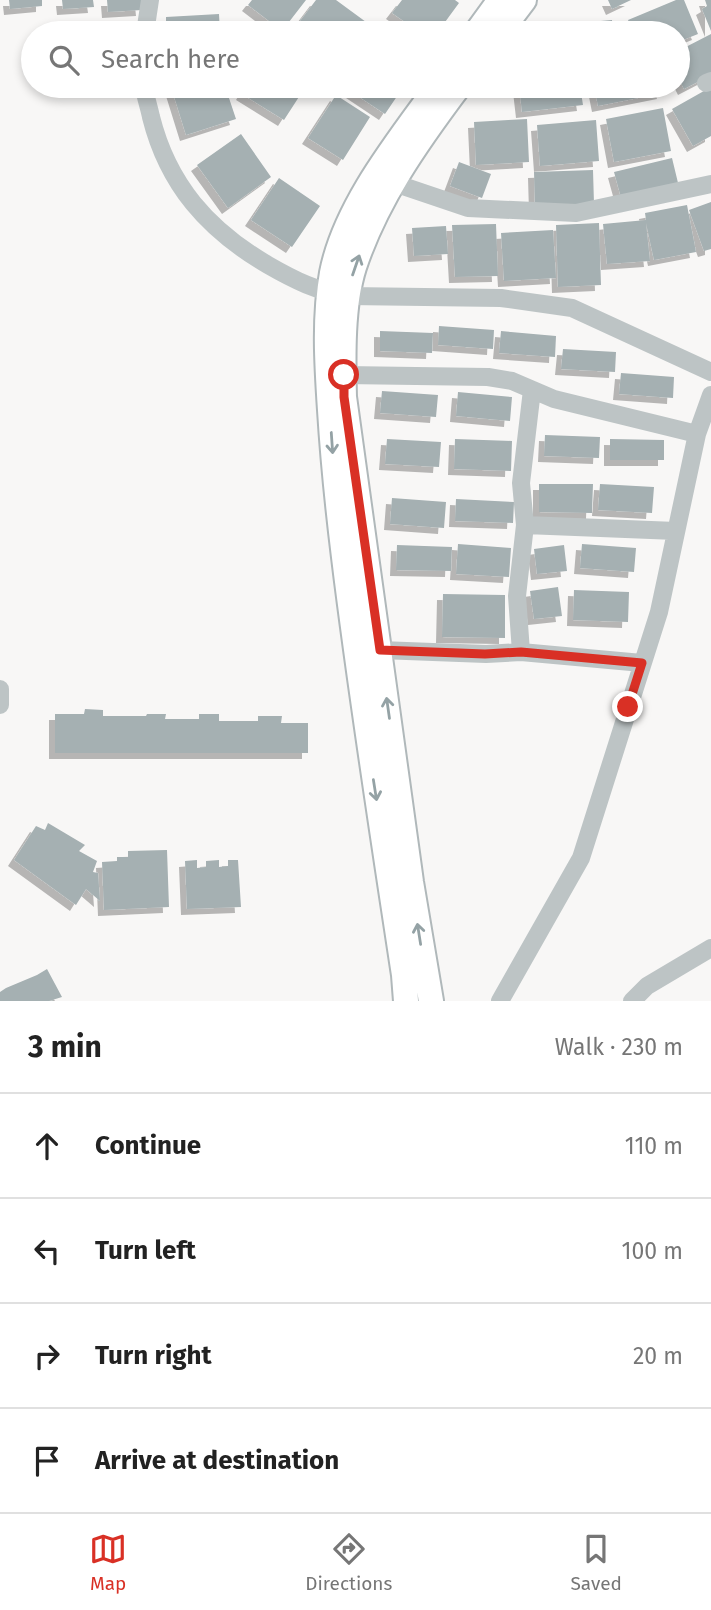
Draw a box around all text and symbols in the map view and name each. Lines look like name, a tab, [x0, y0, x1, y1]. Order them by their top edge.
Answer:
search box	[21, 21, 690, 98]
icon: search	[45, 41, 83, 79]
text: Search here	[101, 44, 240, 75]
one-way arrow	[351, 254, 363, 276]
route start	[328, 359, 359, 390]
one-way arrow	[326, 431, 339, 453]
route end	[612, 691, 643, 722]
one-way arrow	[381, 698, 394, 720]
one-way arrow	[369, 778, 382, 801]
one-way arrow	[412, 923, 425, 946]
text: 3 min	[28, 1029, 102, 1065]
text: Walk · 230 m	[555, 1033, 683, 1061]
icon: ahead	[28, 1127, 66, 1165]
text: Continue	[95, 1130, 201, 1161]
text: 110 m	[625, 1132, 683, 1160]
icon: left	[28, 1232, 66, 1270]
text: Turn left	[95, 1235, 196, 1266]
text: 100 m	[622, 1237, 683, 1265]
icon: right	[28, 1337, 66, 1375]
text: Turn right	[95, 1340, 212, 1371]
text: 20 m	[633, 1342, 683, 1370]
icon: arrive	[28, 1442, 66, 1480]
text: Arrive at destination	[95, 1445, 339, 1476]
tab: Map	[89, 1530, 127, 1595]
tab: Directions	[305, 1530, 392, 1595]
tab: Saved	[571, 1530, 622, 1595]

